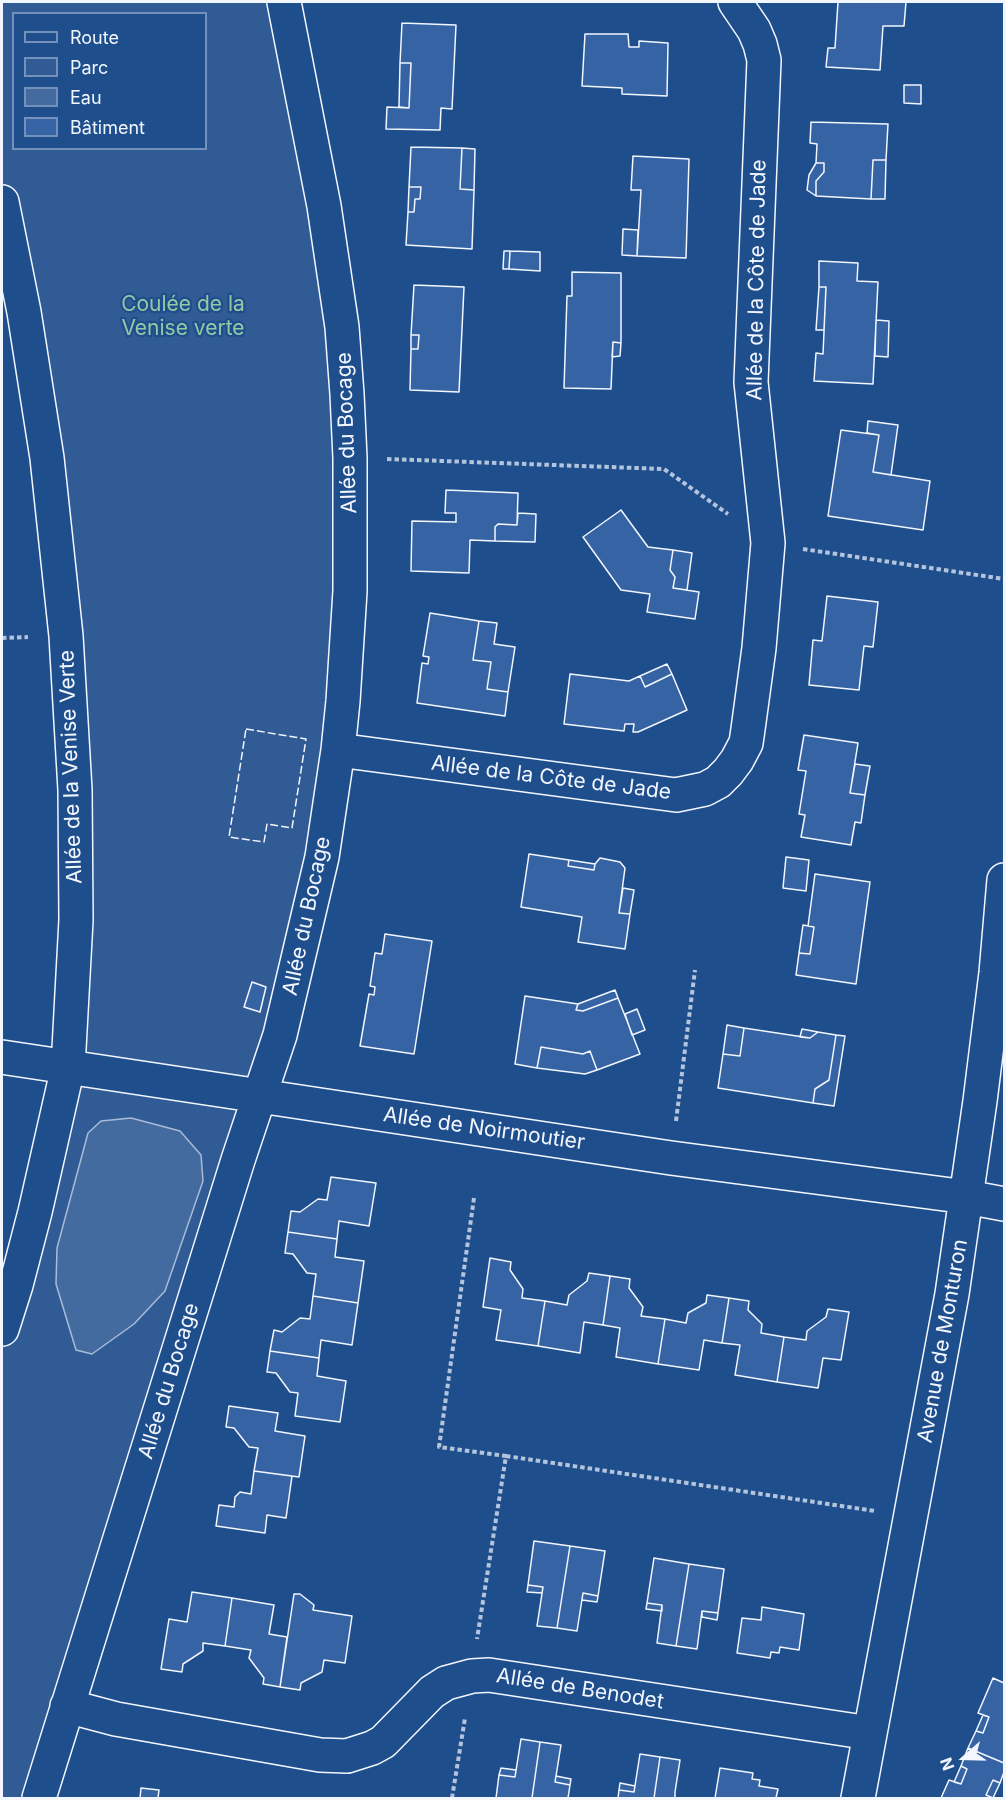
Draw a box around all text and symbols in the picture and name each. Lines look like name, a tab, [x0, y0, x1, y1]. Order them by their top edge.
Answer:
legend	[12, 12, 207, 150]
text: Route	[70, 27, 119, 48]
text: Parc	[70, 57, 108, 78]
text: Eau	[70, 87, 102, 108]
text: Bâtiment	[70, 117, 145, 138]
street label: Allée de la Côte de Jade	[742, 159, 772, 401]
park label: Coulée de la Venise verte	[121, 292, 245, 342]
street label: Allée du Bocage	[332, 352, 362, 514]
street label: Allée de la Venise Verte	[54, 650, 88, 884]
street label: Allée de la Côte de Jade	[430, 751, 672, 805]
street label: Allée du Bocage	[278, 834, 336, 998]
street label: Allée de Noirmoutier	[382, 1102, 586, 1156]
street label: Avenue de Monturon	[913, 1237, 973, 1445]
street label: Allée du Bocage	[133, 1300, 205, 1462]
street label: Allée de Benodet	[495, 1663, 665, 1715]
north arrow	[934, 1728, 994, 1788]
text: N	[936, 1755, 959, 1773]

